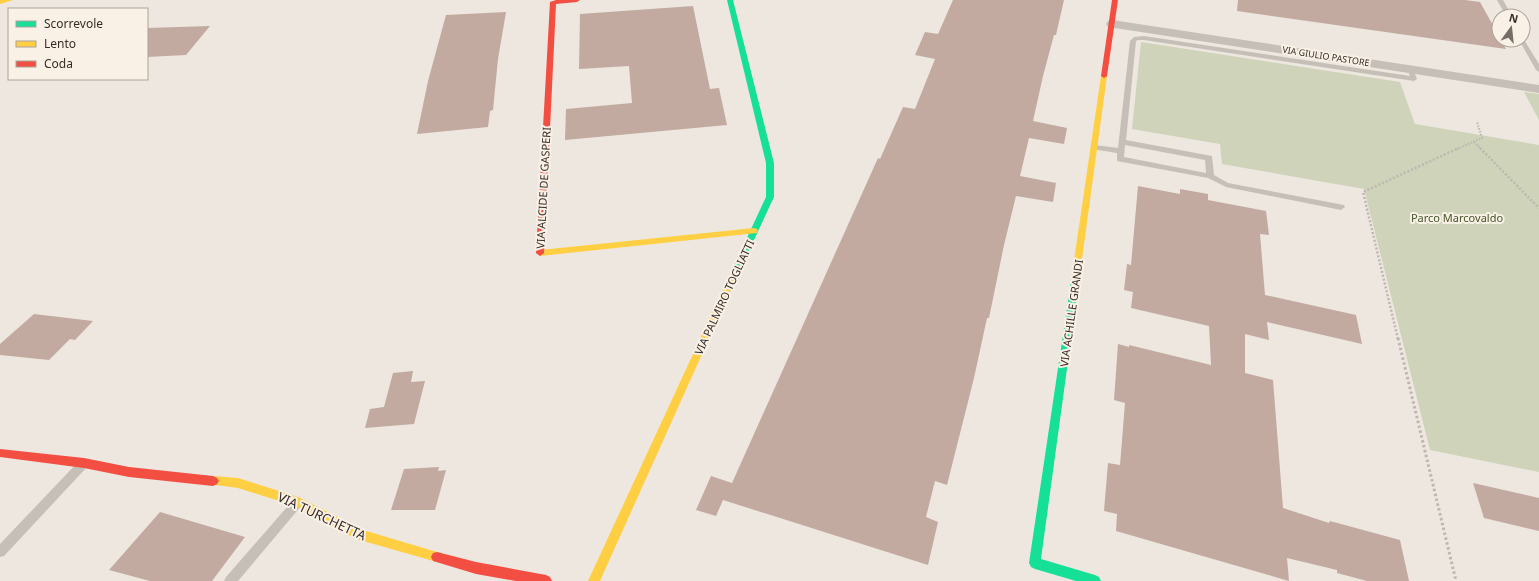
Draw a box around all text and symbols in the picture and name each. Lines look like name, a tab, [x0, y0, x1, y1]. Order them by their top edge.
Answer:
legend	[8, 8, 148, 80]
north arrow	[1491, 8, 1531, 48]
text: N	[1507, 9, 1520, 26]
text: Scorrevole	[44, 15, 103, 32]
text: Lento	[44, 35, 76, 52]
street label: VIA GIULIO PASTORE	[1282, 43, 1370, 69]
text: Coda	[44, 55, 73, 72]
street label: VIA ALCIDE DE GASPERI	[532, 126, 554, 249]
park label: Parco Marcovaldo	[1411, 210, 1503, 225]
street label: VIA PALMIRO TOGLIATTI	[691, 237, 757, 357]
street label: VIA ACHILLE GRANDI	[1056, 258, 1086, 368]
street label: VIA TURCHETTA	[275, 488, 370, 545]

